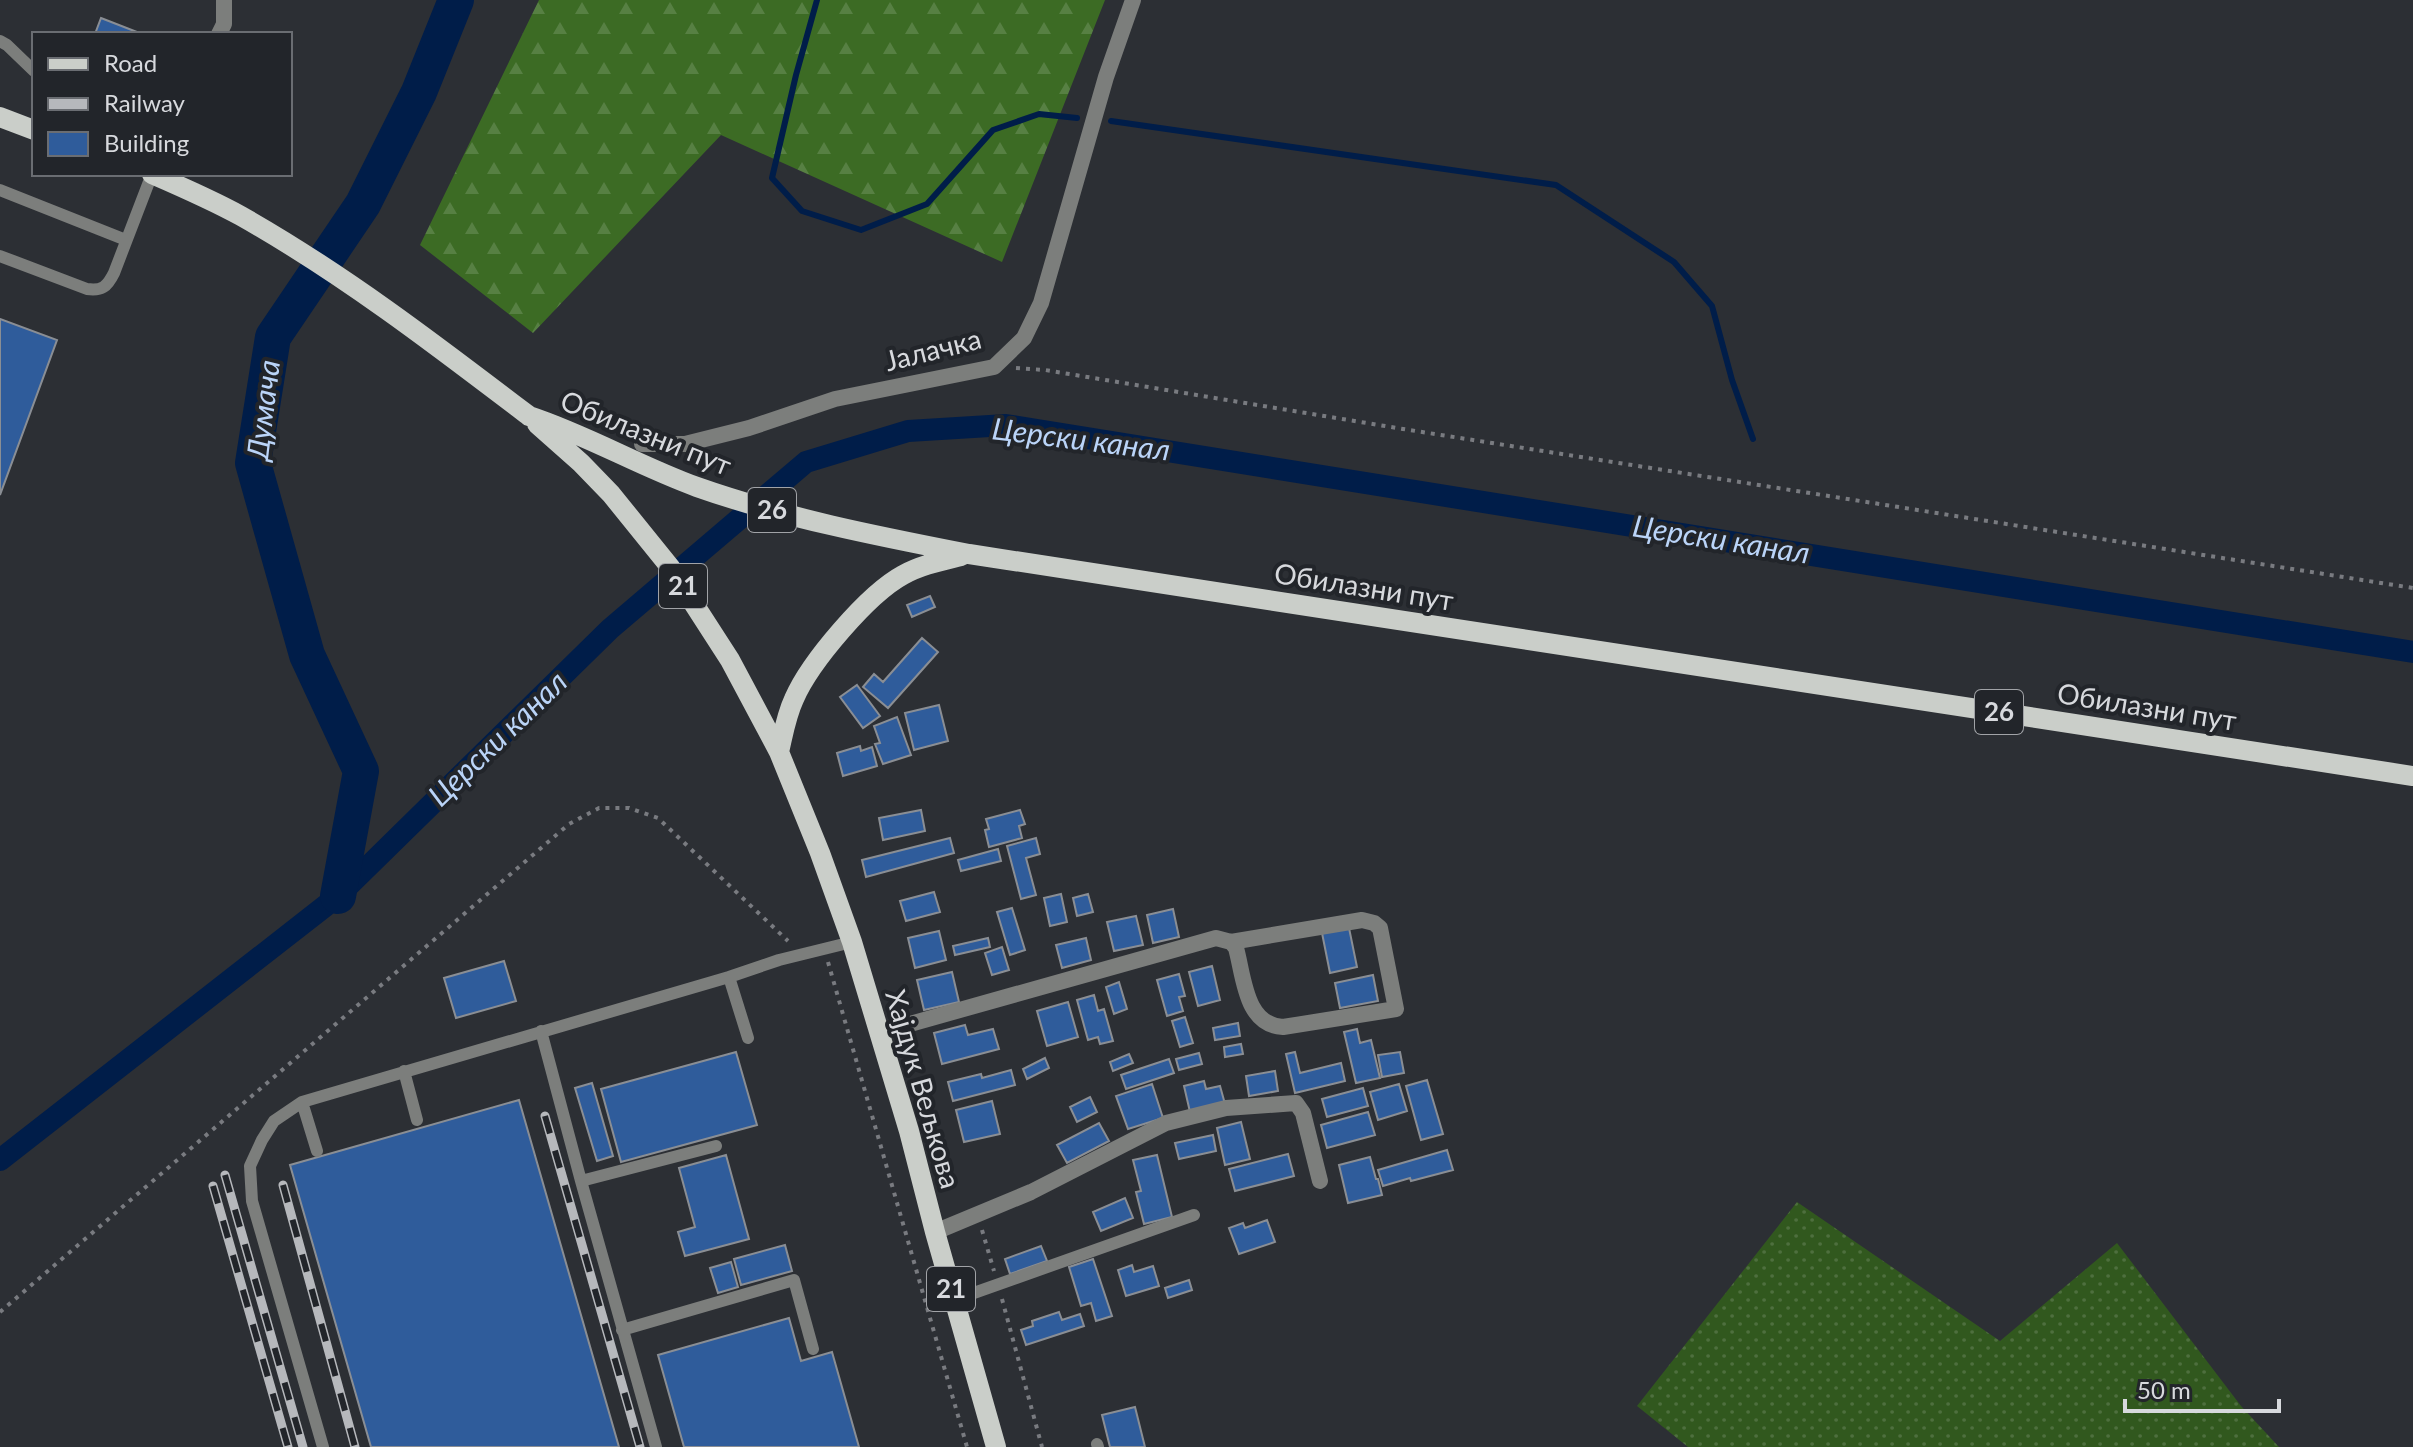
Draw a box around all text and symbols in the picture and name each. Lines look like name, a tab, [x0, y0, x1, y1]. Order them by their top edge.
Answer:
legend	[32, 32, 292, 176]
text: Road	[104, 48, 157, 77]
text: Railway	[104, 88, 186, 117]
text: Building	[104, 128, 189, 157]
street label: Јалачка	[881, 321, 985, 377]
water label: Думача	[238, 358, 286, 464]
street label: Обилазни пут	[556, 382, 737, 482]
water label: Церски канал	[990, 409, 1172, 467]
road number: 26	[748, 488, 796, 532]
water label: Церски канал	[1630, 506, 1812, 570]
street label: Обилазни пут	[1272, 555, 1456, 617]
road number: 21	[659, 564, 707, 608]
water label: Церски канал	[420, 663, 573, 813]
street label: Обилазни пут	[2055, 675, 2239, 737]
road number: 26	[1975, 690, 2023, 734]
street label: Хајдук Вељкова	[879, 985, 969, 1192]
road number: 21	[927, 1267, 975, 1311]
scale bar	[2125, 1363, 2279, 1413]
text: 50 m	[2137, 1375, 2191, 1404]

